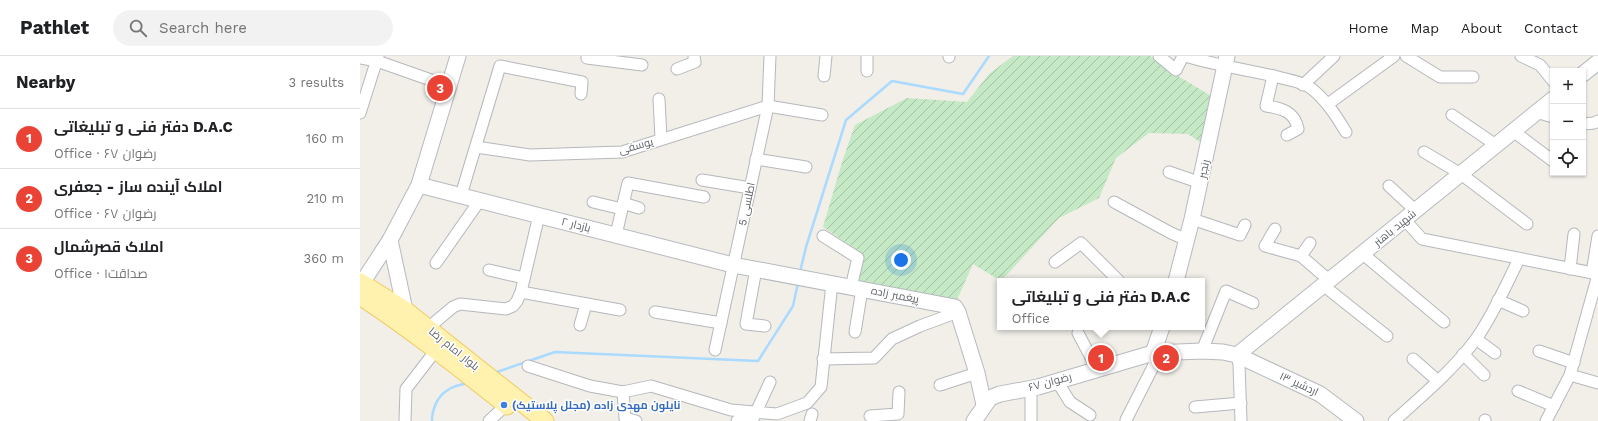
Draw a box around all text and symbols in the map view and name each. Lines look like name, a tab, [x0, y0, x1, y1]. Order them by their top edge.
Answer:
search box	[113, 10, 393, 46]
text: Pathlet	[20, 16, 89, 39]
icon: search	[127, 17, 149, 39]
text: Search here	[159, 19, 247, 37]
text: Home	[1348, 20, 1388, 36]
text: Map	[1410, 20, 1439, 36]
text: About	[1461, 20, 1502, 36]
text: Contact	[1524, 20, 1578, 36]
map controls	[1550, 68, 1586, 176]
button: +	[1550, 68, 1586, 104]
text: Nearby	[16, 72, 75, 92]
pin: 3	[427, 73, 453, 103]
text: 3 results	[289, 75, 344, 90]
button: −	[1550, 104, 1586, 140]
text: دفتر فنی و تبلیغاتی D.A.C	[54, 118, 233, 136]
text: 1	[26, 131, 32, 146]
text: 160 m	[306, 131, 344, 146]
street label: یوسفی	[617, 135, 655, 157]
button: locate	[1550, 140, 1586, 176]
text: Office · رضوان ۶۷	[54, 146, 157, 161]
street label: رنجبر	[1195, 158, 1212, 181]
text: املاک آینده ساز - جعفری	[54, 178, 222, 196]
street label: اطلسی 5	[736, 181, 758, 227]
text: 2	[25, 191, 33, 206]
text: 210 m	[306, 191, 344, 206]
text: Office · رضوان ۶۷	[54, 206, 157, 221]
street label: شهید باهنر	[1370, 207, 1419, 250]
street label: بازدار ۲	[560, 215, 592, 235]
text: املاک قصرشمال	[54, 238, 164, 256]
your location	[891, 250, 911, 270]
text: 3	[25, 251, 33, 266]
text: 360 m	[304, 251, 344, 266]
text: Office · صداقت۱	[54, 266, 148, 281]
popup	[997, 278, 1205, 330]
street label: پیغمبر زاده	[870, 284, 920, 306]
text: دفتر فنی و تبلیغاتی D.A.C	[1012, 288, 1190, 306]
text: Office	[1012, 311, 1050, 326]
street label: بلوار امام رضا	[425, 325, 482, 374]
pin: 1	[1088, 343, 1114, 373]
pin: 2	[1153, 343, 1179, 373]
street label: اردشیر ۱۳	[1277, 369, 1321, 399]
street label: رضوان ۶۷	[1027, 370, 1073, 394]
place label: نایلون مهدی زاده (مجلل پلاستیک)	[512, 399, 681, 414]
marker: نایلون مهدی زاده (مجلل پلاستیک)	[499, 400, 509, 410]

